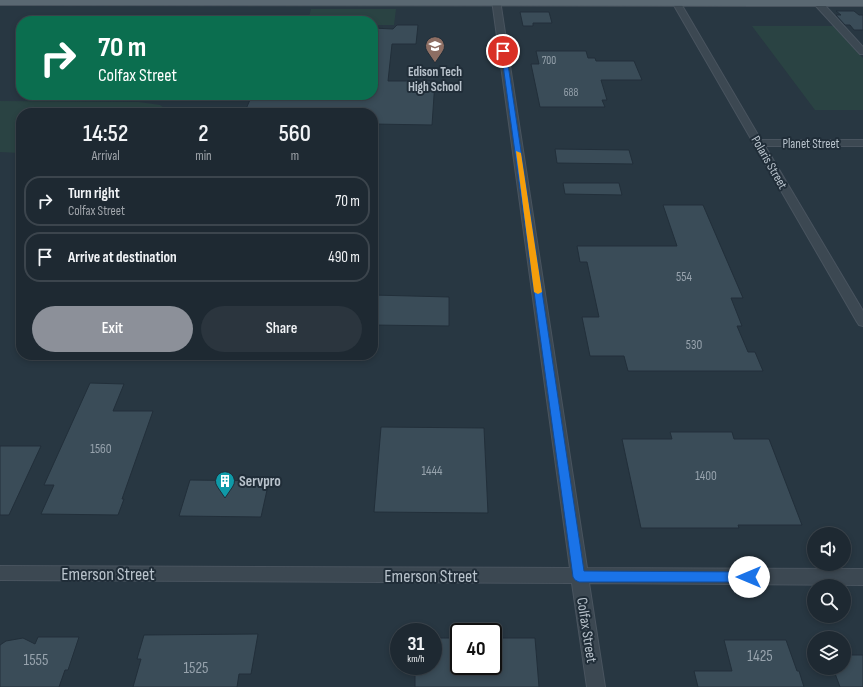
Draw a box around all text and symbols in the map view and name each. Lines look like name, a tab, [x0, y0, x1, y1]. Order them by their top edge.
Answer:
text: 70 m	[98, 31, 146, 64]
icon: right	[32, 32, 84, 84]
pin	[486, 34, 520, 68]
school or university icon: Edison Tech High School	[424, 35, 446, 63]
icon: arrive	[492, 40, 514, 62]
house number: 700	[542, 54, 556, 67]
place label: Edison Tech High School	[408, 64, 462, 95]
text: Colfax Street	[98, 65, 177, 86]
house number: 688	[564, 86, 578, 99]
text: 14:52	[83, 119, 128, 148]
text: 2	[198, 119, 209, 148]
text: 560	[279, 119, 311, 148]
street label: Polaris Street	[748, 133, 791, 192]
street label: Planet Street	[782, 136, 840, 152]
text: Arrival	[92, 148, 120, 164]
text: min	[195, 148, 212, 164]
text: m	[291, 148, 299, 164]
text: Turn right	[68, 184, 120, 203]
icon: right	[34, 190, 56, 212]
text: 70 m	[335, 192, 360, 211]
text: Colfax Street	[68, 203, 125, 219]
icon: arrive	[34, 246, 56, 268]
text: Arrive at destination	[68, 248, 177, 267]
text: 490 m	[328, 248, 360, 267]
house number: 554	[676, 269, 693, 285]
button: Exit	[32, 306, 193, 352]
button: Share	[201, 306, 362, 352]
house number: 530	[686, 337, 702, 353]
house number: 1560	[90, 441, 112, 457]
house number: 1444	[422, 463, 443, 479]
house number: 1400	[695, 468, 717, 484]
building icon: Servpro	[214, 470, 236, 498]
place label: Servpro	[239, 472, 281, 491]
map controls	[807, 527, 851, 675]
button: sound	[807, 527, 851, 571]
position arrow	[728, 556, 770, 598]
street label: Emerson Street	[61, 564, 155, 585]
street label: Emerson Street	[384, 566, 478, 587]
button: search	[807, 579, 851, 623]
street label: Colfax Street	[572, 596, 601, 664]
speed limit sign: 40	[450, 623, 502, 675]
button: layers	[807, 631, 851, 675]
text: 31	[408, 632, 424, 656]
house number: 1425	[747, 647, 773, 666]
house number: 1555	[24, 651, 48, 670]
text: km/h	[407, 653, 425, 665]
house number: 1525	[183, 659, 209, 678]

